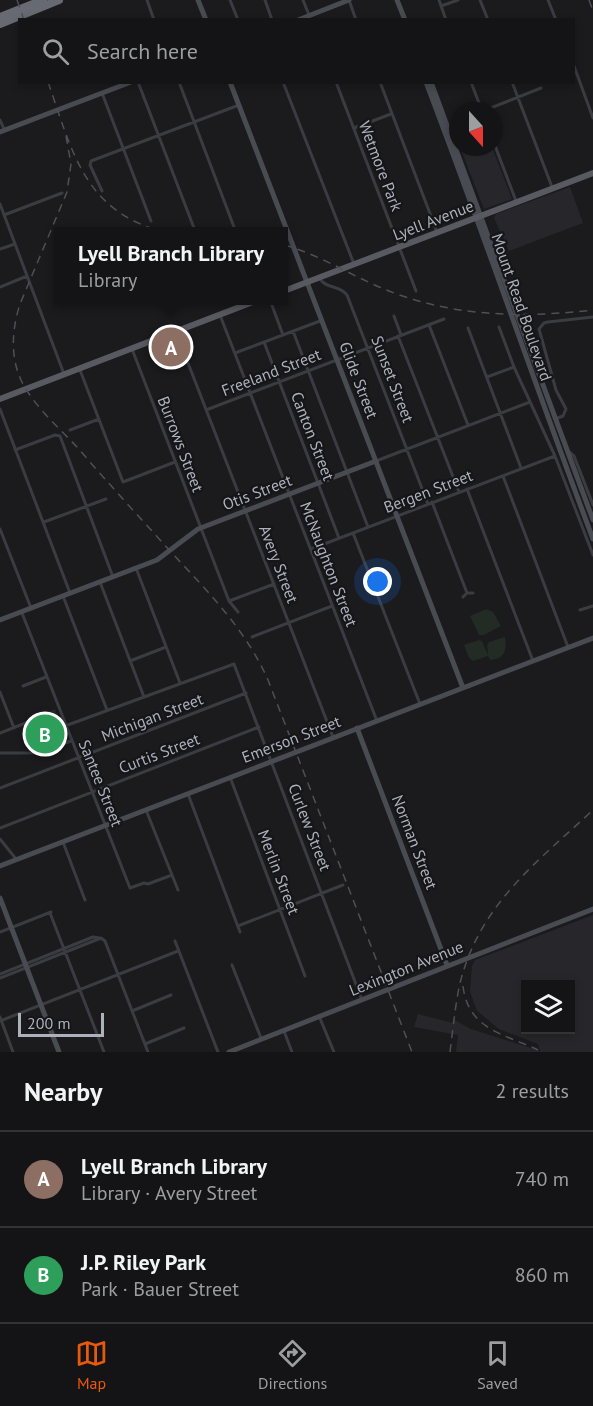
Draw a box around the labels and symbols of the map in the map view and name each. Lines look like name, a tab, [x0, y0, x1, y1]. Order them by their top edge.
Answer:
north arrow	[449, 102, 503, 156]
street label: Wetmore Park	[355, 118, 407, 214]
street label: Lyell Avenue	[390, 195, 476, 245]
street label: Mount Read Boulevard	[487, 231, 557, 383]
pin: A	[152, 324, 190, 370]
street label: Sunset Street	[367, 333, 419, 426]
street label: Glide Street	[335, 339, 383, 422]
street label: Freeland Street	[218, 344, 324, 400]
street label: Canton Street	[287, 389, 339, 484]
street label: Burrows Street	[154, 393, 209, 495]
street label: Bergen Street	[381, 465, 476, 517]
street label: Otis Street	[220, 469, 295, 514]
street label: McNaughton Street	[296, 499, 362, 630]
street label: Avery Street	[255, 522, 303, 606]
your location	[363, 567, 392, 596]
street label: Michigan Street	[98, 688, 206, 746]
street label: Emerson Street	[239, 711, 344, 767]
pin: B	[26, 712, 64, 756]
street label: Curtis Street	[116, 728, 203, 778]
street label: Santee Street	[75, 737, 128, 830]
street label: Curlew Street	[284, 780, 336, 874]
street label: Norman Street	[388, 792, 442, 893]
street label: Merlin Street	[254, 827, 305, 918]
street label: Lexington Avenue	[346, 936, 466, 1000]
scale bar	[18, 1010, 104, 1038]

